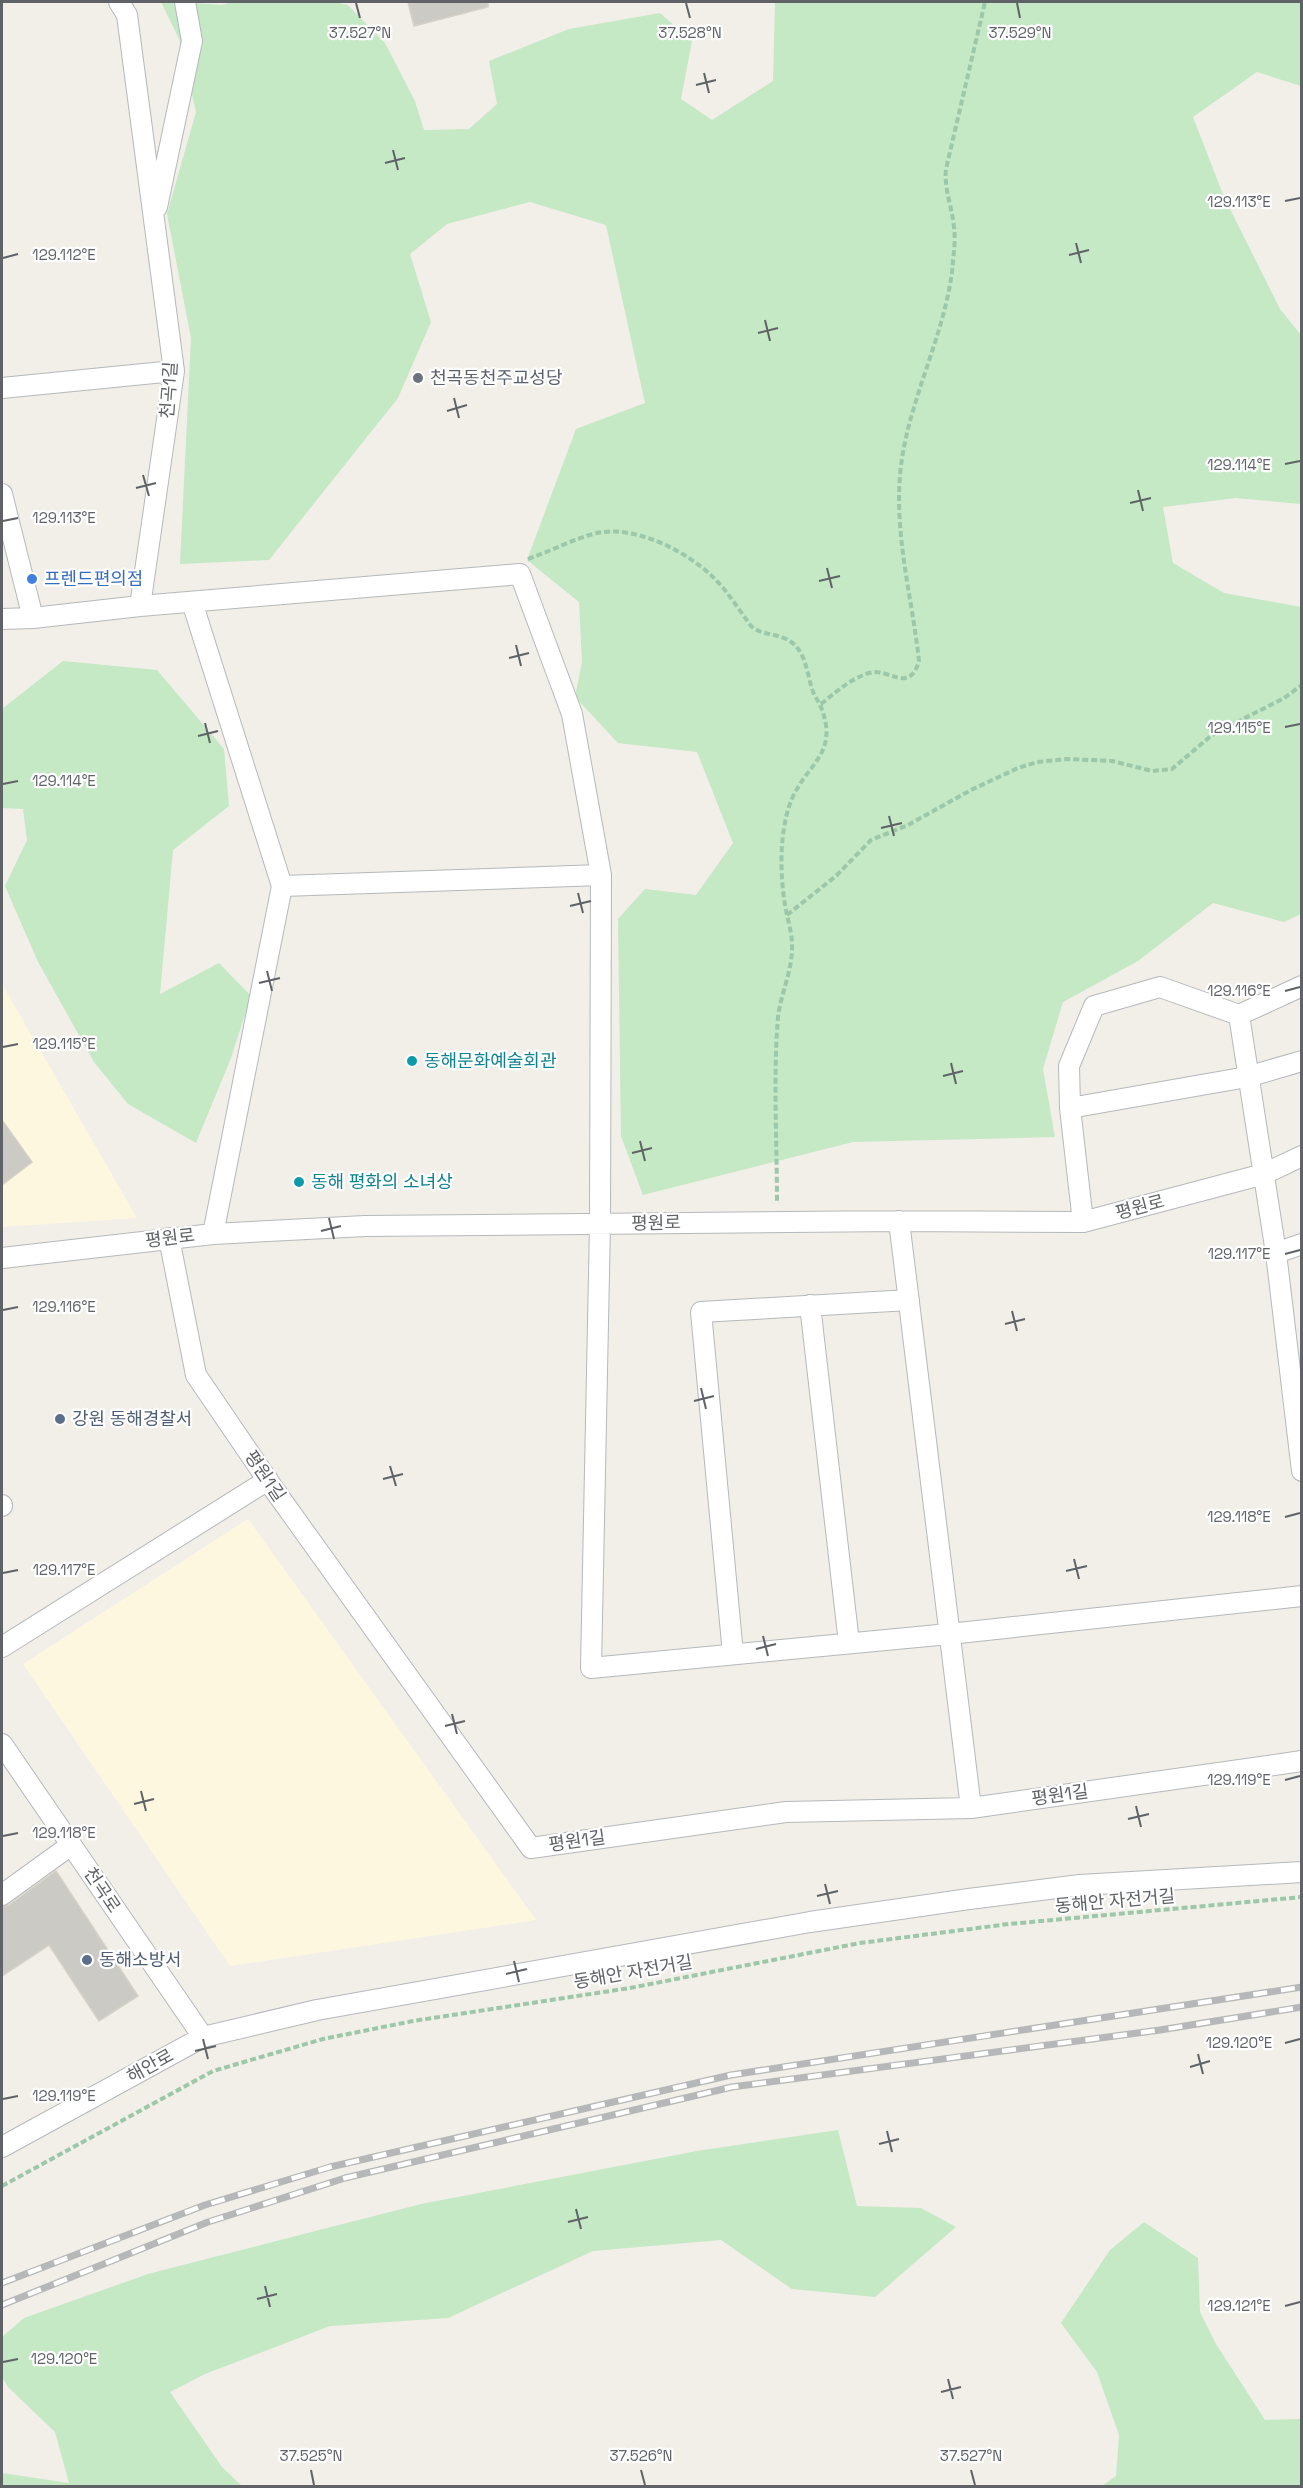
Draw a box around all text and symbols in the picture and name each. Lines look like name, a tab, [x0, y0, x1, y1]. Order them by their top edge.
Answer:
text: 37.527°N	[329, 23, 391, 42]
text: 37.528°N	[658, 23, 722, 42]
text: 37.529°N	[988, 23, 1052, 42]
text: 129.113°E	[1207, 192, 1271, 211]
text: 129.112°E	[32, 245, 96, 264]
street label: 천곡1길	[155, 361, 182, 419]
place label: 천곡동천주교성당	[430, 366, 562, 389]
marker: 천곡동천주교성당	[411, 371, 425, 385]
text: 129.114°E	[1207, 455, 1271, 474]
text: 129.113°E	[32, 508, 96, 527]
place label: 프렌드편의점	[44, 567, 143, 590]
marker: 프렌드편의점	[25, 572, 39, 586]
text: 129.115°E	[1207, 718, 1271, 737]
text: 129.114°E	[32, 771, 96, 790]
text: 129.116°E	[1207, 981, 1271, 1000]
text: 129.115°E	[32, 1034, 96, 1053]
place label: 동해문화예술회관	[424, 1049, 557, 1072]
marker: 동해문화예술회관	[405, 1054, 419, 1068]
place label: 동해 평화의 소녀상	[311, 1170, 453, 1193]
marker: 동해 평화의 소녀상	[292, 1175, 306, 1189]
street label: 평원로	[1113, 1189, 1167, 1224]
street label: 평원로	[631, 1211, 681, 1234]
street label: 평원로	[144, 1223, 196, 1252]
text: 129.117°E	[1208, 1244, 1270, 1263]
text: 129.116°E	[32, 1297, 96, 1316]
place label: 강원 동해경찰서	[72, 1407, 193, 1430]
marker: 강원 동해경찰서	[53, 1412, 67, 1426]
street label: 평원1길	[240, 1446, 291, 1506]
text: 129.118°E	[1207, 1507, 1271, 1526]
text: 129.117°E	[33, 1560, 95, 1579]
text: 129.119°E	[1207, 1770, 1271, 1789]
street label: 평원1길	[1030, 1779, 1090, 1810]
text: 129.118°E	[32, 1823, 96, 1842]
street label: 평원1길	[547, 1825, 607, 1856]
street label: 천곡로	[79, 1863, 126, 1917]
street label: 동해안 자전거길	[1054, 1884, 1176, 1917]
place label: 동해소방서	[99, 1948, 182, 1971]
street label: 동해안 자전거길	[572, 1950, 694, 1993]
marker: 동해소방서	[80, 1953, 94, 1967]
text: 129.120°E	[1206, 2033, 1272, 2052]
street label: 해안로	[122, 2043, 177, 2088]
text: 129.119°E	[32, 2086, 96, 2105]
text: 129.121°E	[1207, 2296, 1271, 2315]
text: 129.120°E	[31, 2349, 97, 2368]
text: 37.525°N	[280, 2446, 342, 2465]
text: 37.526°N	[609, 2446, 673, 2465]
text: 37.527°N	[940, 2446, 1002, 2465]

